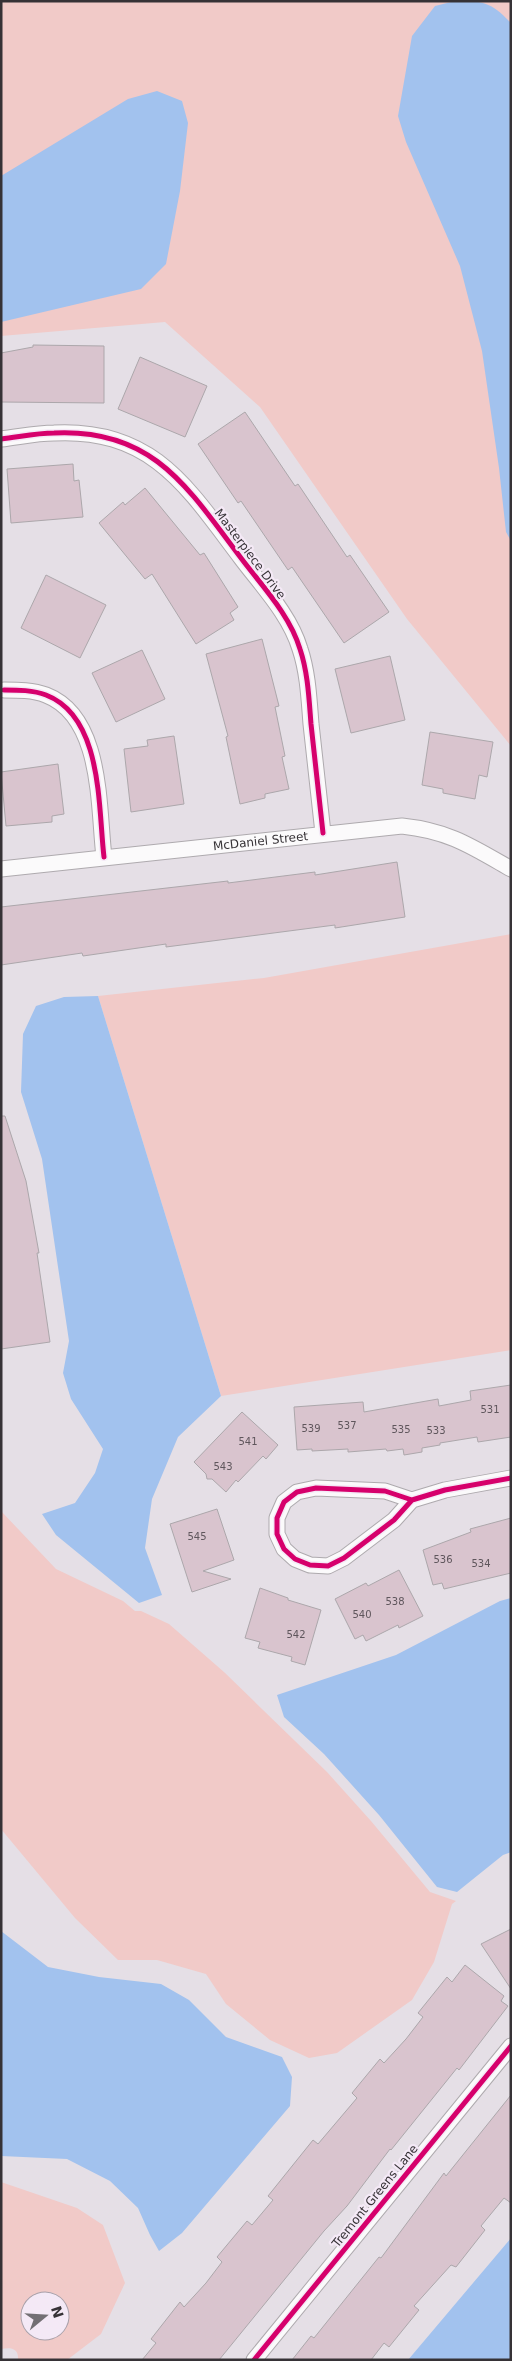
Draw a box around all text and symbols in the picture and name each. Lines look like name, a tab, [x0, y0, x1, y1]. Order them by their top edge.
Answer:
street label: Masterpiece Drive	[212, 506, 288, 602]
street label: McDaniel Street	[212, 829, 309, 853]
house number: 531	[480, 1404, 500, 1415]
house number: 537	[337, 1420, 357, 1431]
house number: 539	[301, 1423, 321, 1434]
house number: 535	[391, 1424, 411, 1435]
house number: 533	[426, 1425, 446, 1436]
house number: 541	[238, 1436, 258, 1447]
house number: 543	[213, 1461, 233, 1472]
house number: 545	[187, 1531, 207, 1542]
house number: 536	[433, 1554, 453, 1565]
house number: 534	[471, 1558, 491, 1569]
house number: 538	[385, 1596, 405, 1607]
house number: 540	[352, 1609, 372, 1620]
house number: 542	[286, 1629, 306, 1640]
street label: Tremont Greens Lane	[329, 2142, 421, 2251]
north arrow	[20, 2291, 70, 2341]
text: N	[48, 2304, 67, 2320]

